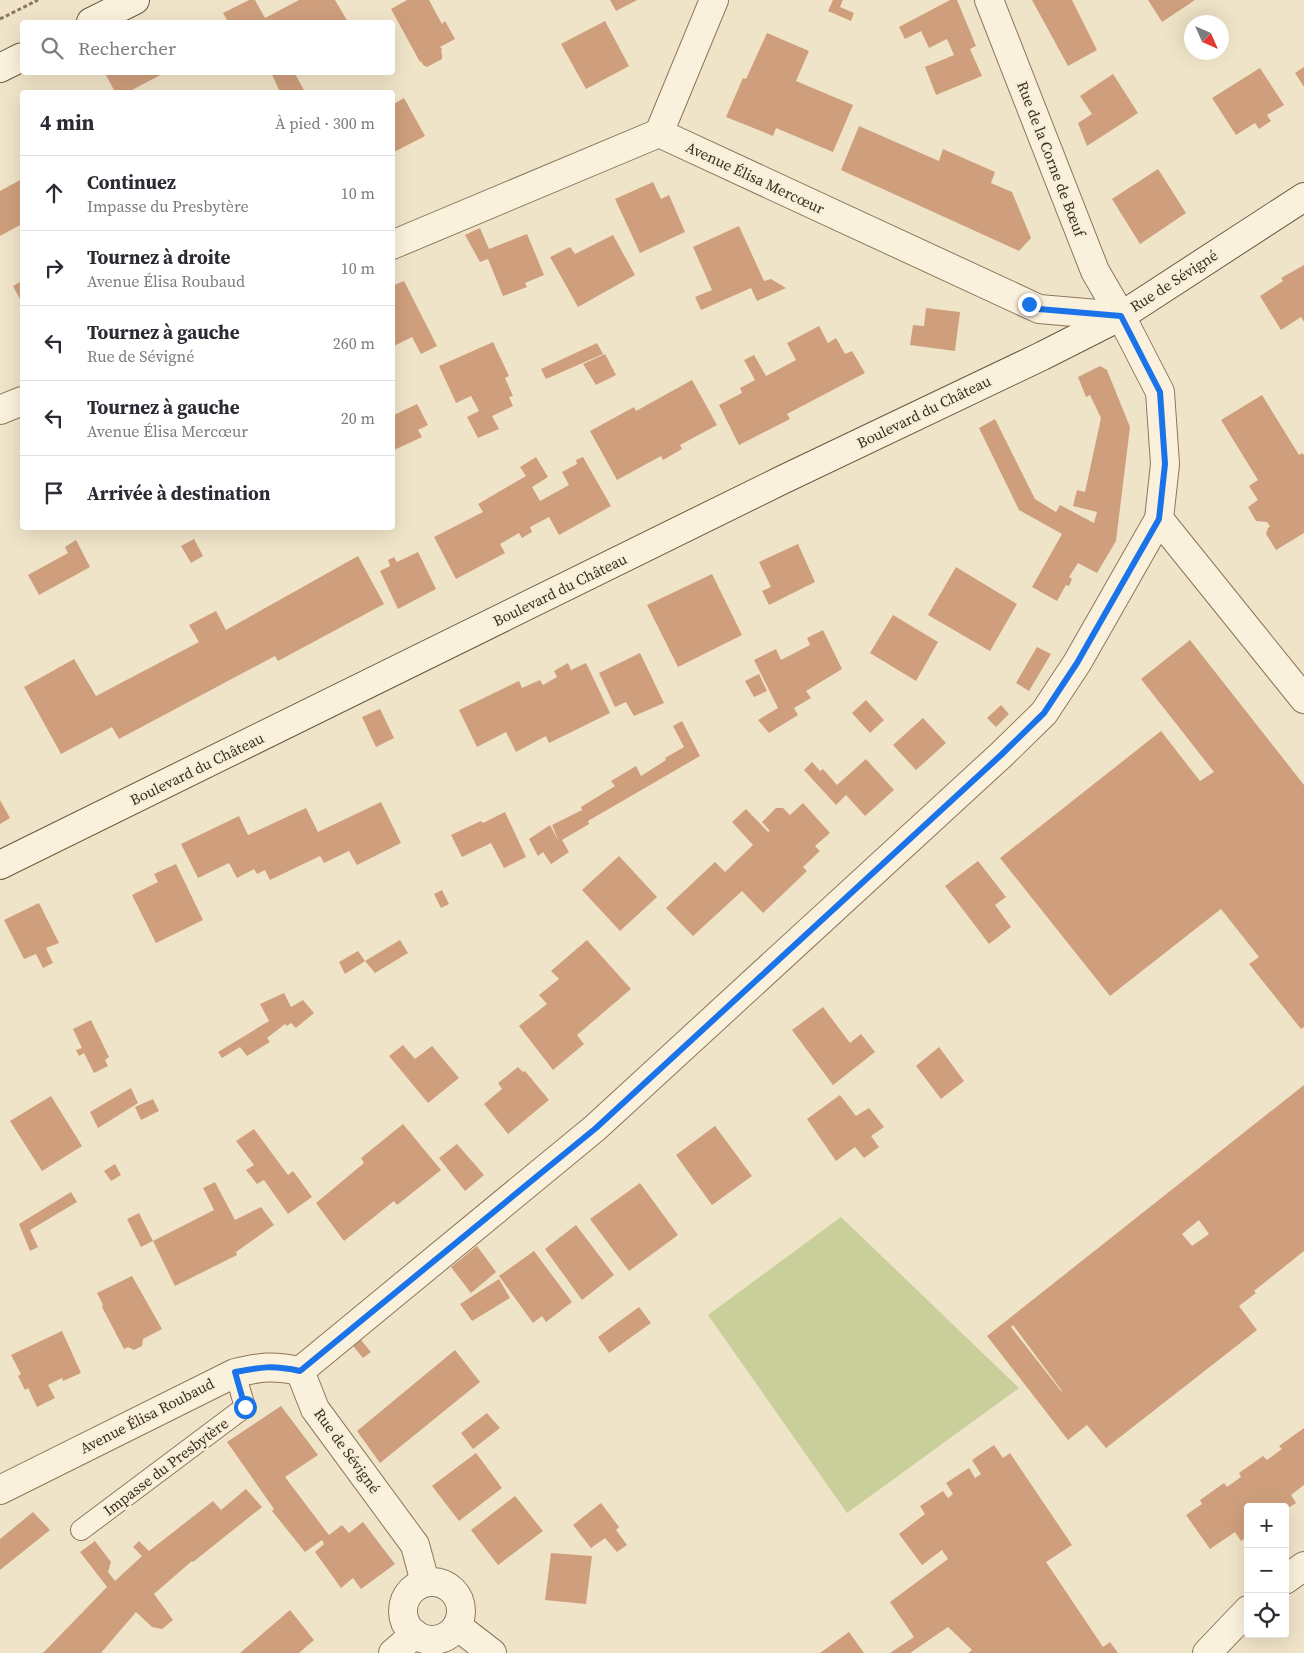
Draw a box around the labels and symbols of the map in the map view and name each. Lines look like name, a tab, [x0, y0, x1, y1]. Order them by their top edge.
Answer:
north arrow	[1184, 15, 1229, 60]
street label: Rue de la Corne de Bœuf	[1012, 78, 1091, 241]
street label: Avenue Élisa Mercœur	[682, 136, 829, 219]
street label: Rue de Sévigné	[1126, 244, 1222, 317]
route end	[1018, 293, 1041, 316]
street label: Boulevard du Château	[853, 370, 995, 453]
street label: Boulevard du Château	[489, 548, 631, 631]
street label: Boulevard du Château	[126, 727, 268, 810]
street label: Avenue Élisa Roubaud	[76, 1372, 218, 1459]
route start	[234, 1396, 257, 1419]
street label: Rue de Sévigné	[309, 1404, 386, 1498]
street label: Impasse du Presbytère	[99, 1412, 233, 1521]

